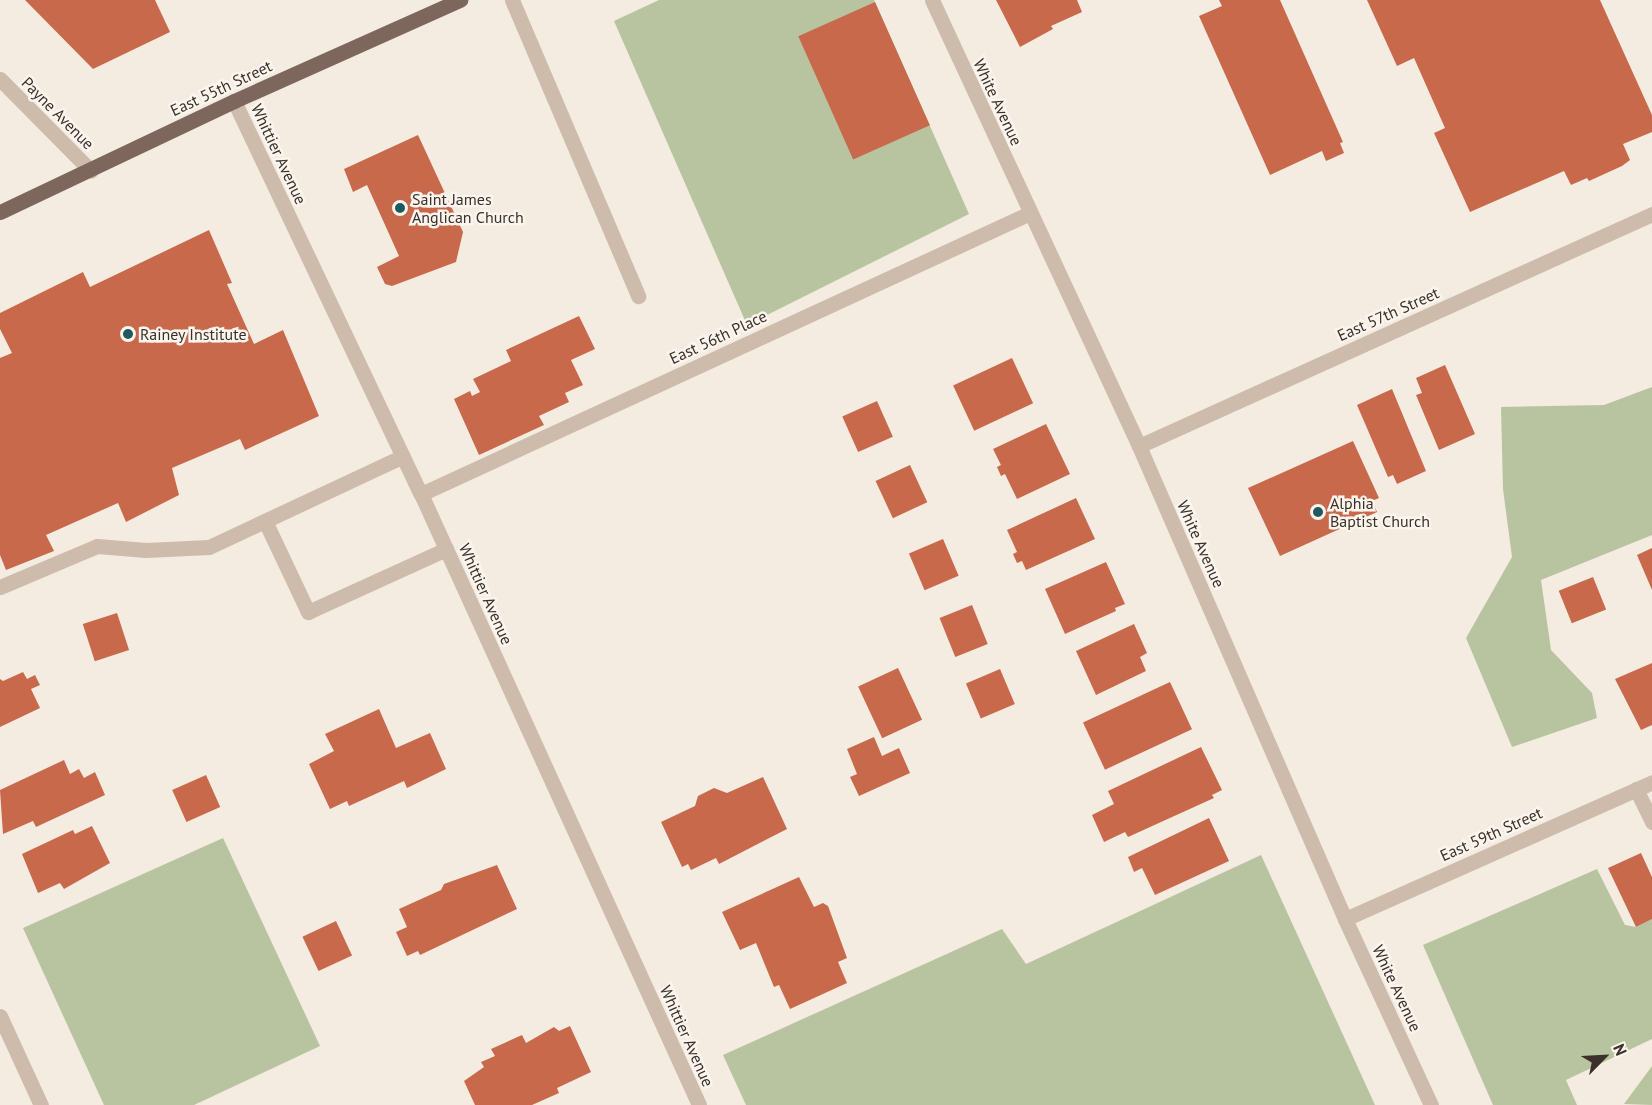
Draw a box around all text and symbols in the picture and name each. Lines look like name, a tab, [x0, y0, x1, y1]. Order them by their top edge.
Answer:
street label: White Avenue	[969, 55, 1027, 149]
street label: East 55th Street	[167, 56, 275, 120]
street label: Payne Avenue	[18, 73, 98, 153]
street label: Whittier Avenue	[247, 100, 311, 208]
place label: Saint James Anglican Church	[412, 189, 524, 227]
marker: Saint James Anglican Church	[393, 201, 407, 215]
street label: East 57th Street	[1334, 283, 1442, 345]
street label: East 56th Place	[666, 306, 770, 368]
place label: Rainey Institute	[140, 324, 247, 344]
marker: Rainey Institute	[121, 327, 135, 341]
place label: Alphia Baptist Church	[1330, 493, 1430, 531]
street label: White Avenue	[1173, 497, 1229, 591]
marker: Alphia Baptist Church	[1311, 505, 1325, 519]
street label: Whittier Avenue	[455, 540, 517, 648]
street label: East 59th Street	[1437, 803, 1545, 865]
street label: White Avenue	[1368, 941, 1426, 1035]
street label: Whittier Avenue	[656, 982, 718, 1090]
north arrow	[1574, 1027, 1634, 1087]
text: N	[1609, 1041, 1632, 1059]

